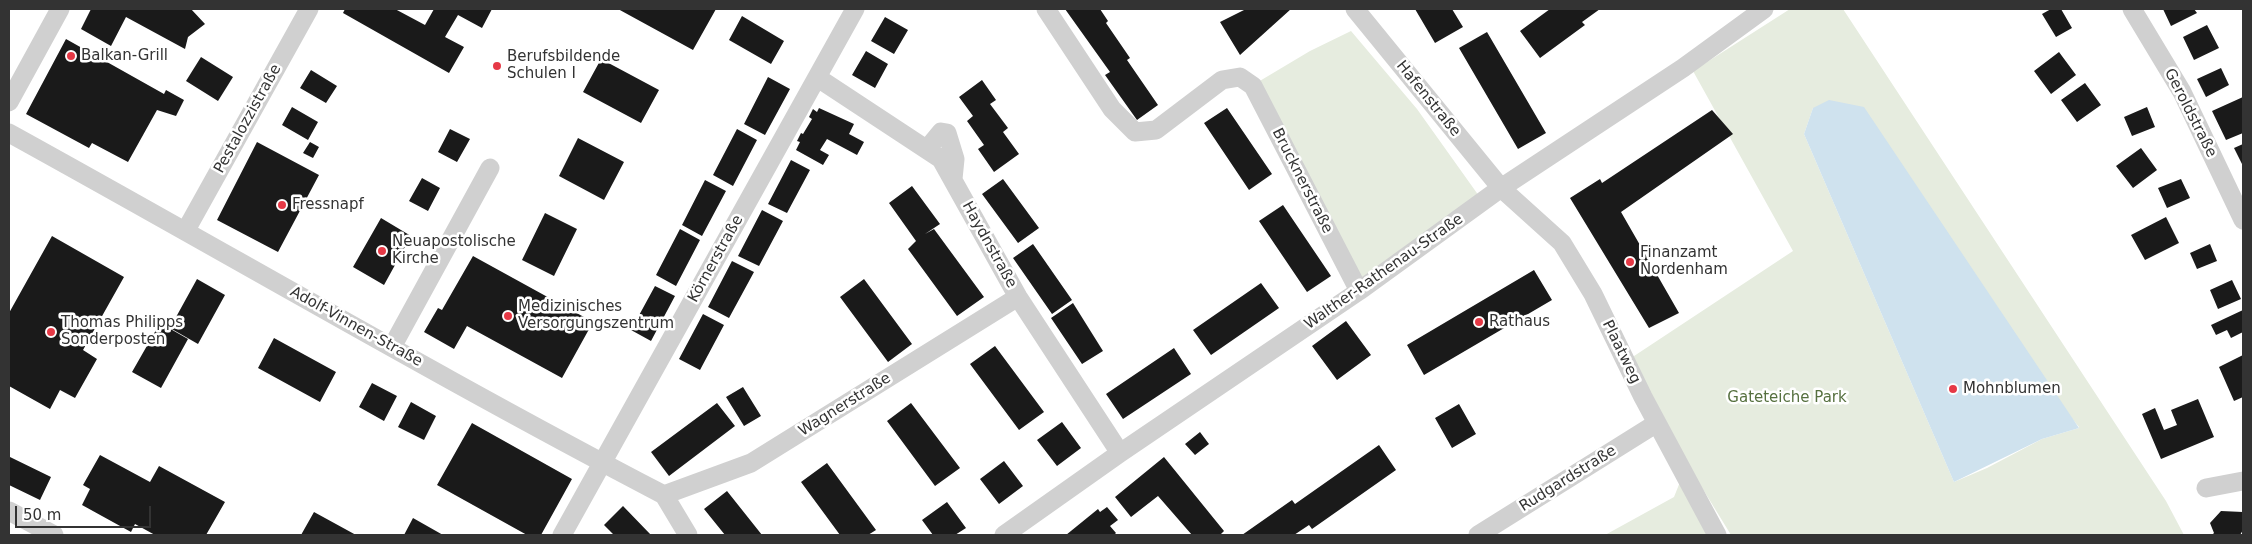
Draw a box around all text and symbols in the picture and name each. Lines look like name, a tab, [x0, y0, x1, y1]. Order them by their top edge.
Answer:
place label: Balkan-Grill	[81, 47, 168, 65]
place label: Berufsbildende Schulen I	[507, 48, 620, 83]
marker: Balkan-Grill	[65, 50, 77, 62]
street label: Hafenstraße	[1392, 58, 1464, 140]
marker: Berufsbildende Schulen I	[491, 60, 503, 72]
street label: Pestalozzistraße	[211, 61, 285, 177]
street label: Geroldstraße	[2160, 66, 2220, 160]
street label: Brucknerstraße	[1268, 125, 1336, 237]
place label: Fressnapf	[292, 196, 364, 214]
marker: Fressnapf	[276, 199, 288, 211]
street label: Haydnstraße	[958, 199, 1020, 291]
street label: Walther-Rathenau-Straße	[1301, 210, 1467, 334]
street label: Körnerstraße	[685, 212, 747, 306]
place label: Neuapostolische Kirche	[392, 233, 516, 268]
place label: Finanzamt Nordenham	[1640, 244, 1728, 279]
marker: Neuapostolische Kirche	[376, 245, 388, 257]
marker: Finanzamt Nordenham	[1624, 256, 1636, 268]
street label: Adolf-Vinnen-Straße	[287, 283, 425, 371]
place label: Medizinisches Versorgungszentrum	[518, 298, 674, 333]
marker: Medizinisches Versorgungszentrum	[502, 310, 514, 322]
place label: Rathaus	[1489, 313, 1550, 331]
place label: Thomas Philipps Sonderposten	[61, 314, 183, 349]
marker: Rathaus	[1473, 316, 1485, 328]
street label: Plaatweg	[1598, 317, 1644, 387]
marker: Thomas Philipps Sonderposten	[45, 326, 57, 338]
street label: Wagnerstraße	[796, 369, 894, 441]
place label: Mohnblumen	[1963, 380, 2061, 398]
marker: Mohnblumen	[1947, 383, 1959, 395]
park label: Gateteiche Park	[1727, 389, 1847, 407]
street label: Rudgardstraße	[1516, 442, 1620, 516]
scale bar	[18, 496, 154, 528]
text: 50 m	[23, 506, 61, 524]

